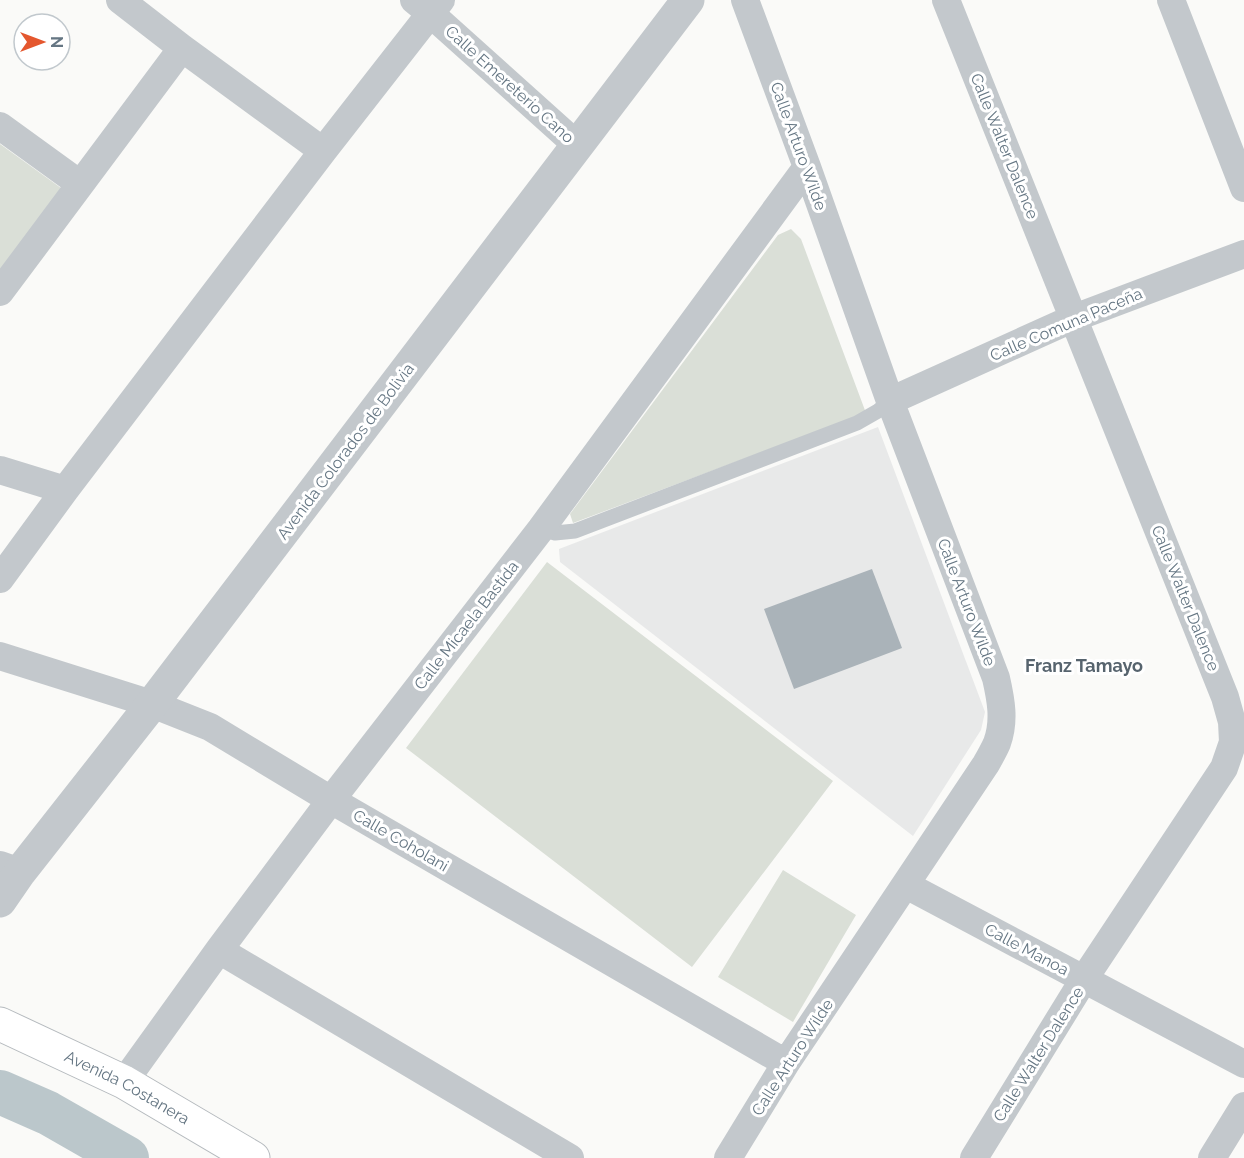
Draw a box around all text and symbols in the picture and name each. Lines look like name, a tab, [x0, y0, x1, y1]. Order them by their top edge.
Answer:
north arrow	[12, 12, 72, 72]
street label: Calle Emereterio Cano	[442, 22, 578, 147]
text: N	[47, 36, 66, 48]
street label: Calle Walter Dalence	[967, 71, 1042, 222]
street label: Calle Arturo Wilde	[767, 79, 831, 213]
street label: Calle Comuna Paceña	[987, 284, 1145, 365]
street label: Avenida Colorados de Bolivia	[273, 359, 418, 543]
street label: Calle Walter Dalence	[1148, 523, 1223, 674]
street label: Calle Arturo Wilde	[933, 536, 1000, 669]
street label: Calle Micaela Bastida	[410, 557, 523, 693]
district label: Franz Tamayo	[1025, 655, 1143, 676]
street label: Calle Coholani	[350, 805, 452, 875]
street label: Calle Manoa	[982, 919, 1072, 979]
street label: Calle Walter Dalence	[989, 983, 1088, 1125]
street label: Calle Arturo Wilde	[748, 995, 837, 1119]
street label: Avenida Costanera	[61, 1047, 193, 1128]

